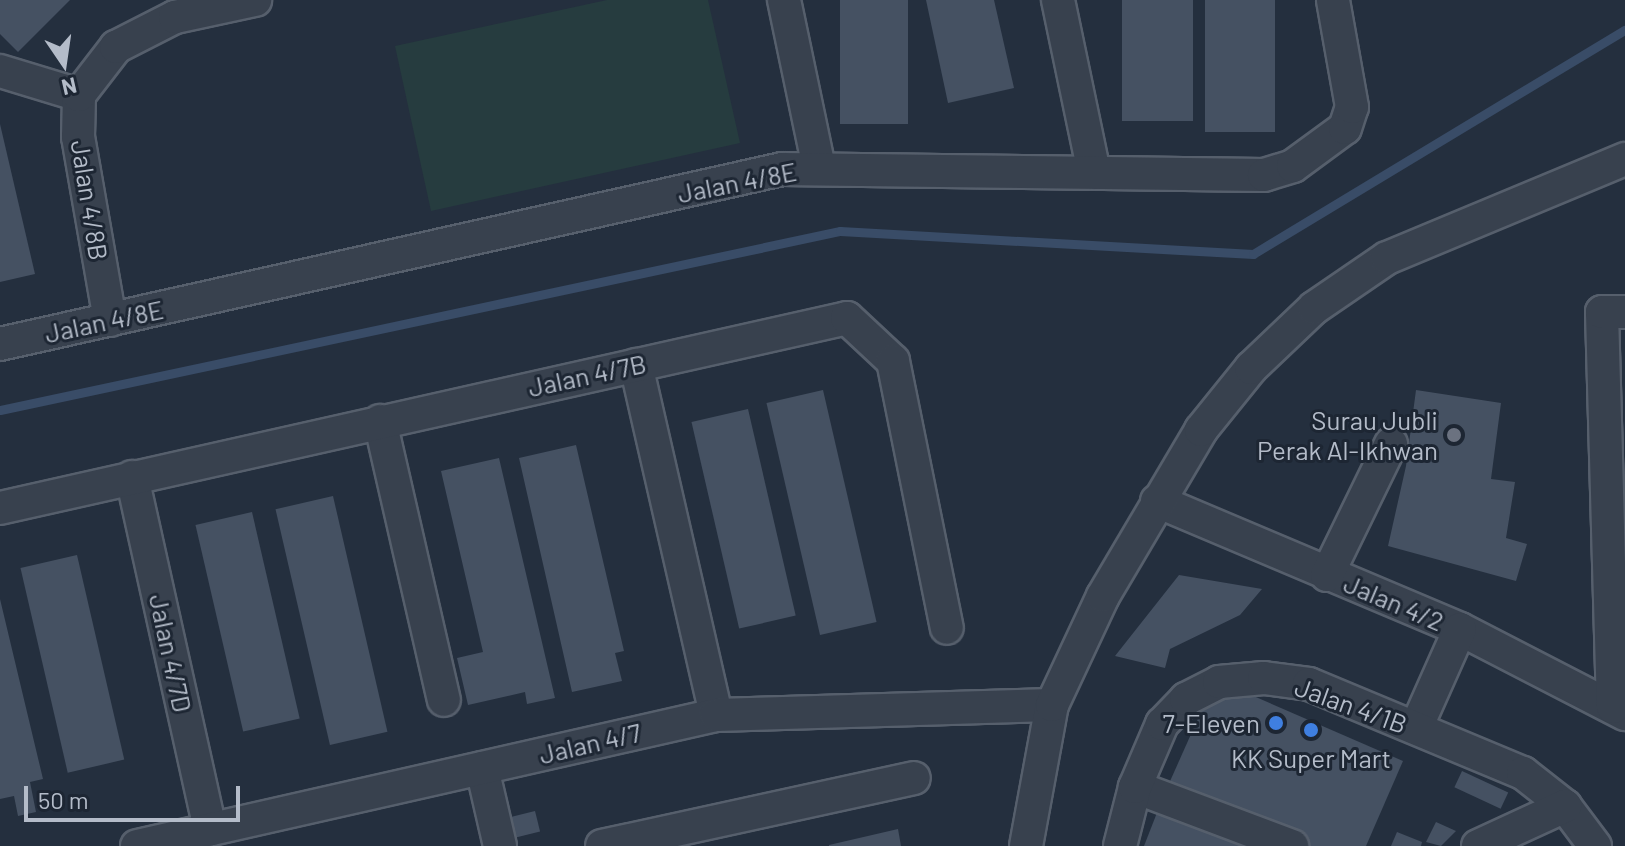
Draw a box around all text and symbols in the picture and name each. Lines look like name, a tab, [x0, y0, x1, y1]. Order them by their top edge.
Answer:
north arrow	[24, 24, 104, 104]
text: N	[59, 73, 79, 102]
street label: Jalan 4/8B	[65, 138, 115, 262]
street label: Jalan 4/8E	[675, 155, 799, 209]
street label: Jalan 4/8E	[42, 293, 166, 349]
street label: Jalan 4/7B	[525, 347, 649, 403]
place label: Surau Jubli Perak Al-Ikhwan	[1257, 404, 1438, 466]
marker: Surau Jubli Perak Al-Ikhwan	[1445, 426, 1463, 444]
street label: Jalan 4/2	[1339, 567, 1449, 637]
street label: Jalan 4/7D	[143, 591, 199, 715]
street label: Jalan 4/1B	[1291, 670, 1411, 740]
place label: 7-Eleven	[1162, 707, 1260, 739]
marker: 7-Eleven	[1267, 714, 1285, 732]
street label: Jalan 4/7	[536, 716, 644, 770]
marker: KK Super Mart	[1302, 721, 1320, 739]
place label: KK Super Mart	[1231, 742, 1391, 774]
scale bar	[28, 770, 244, 820]
text: 50 m	[38, 785, 89, 814]

